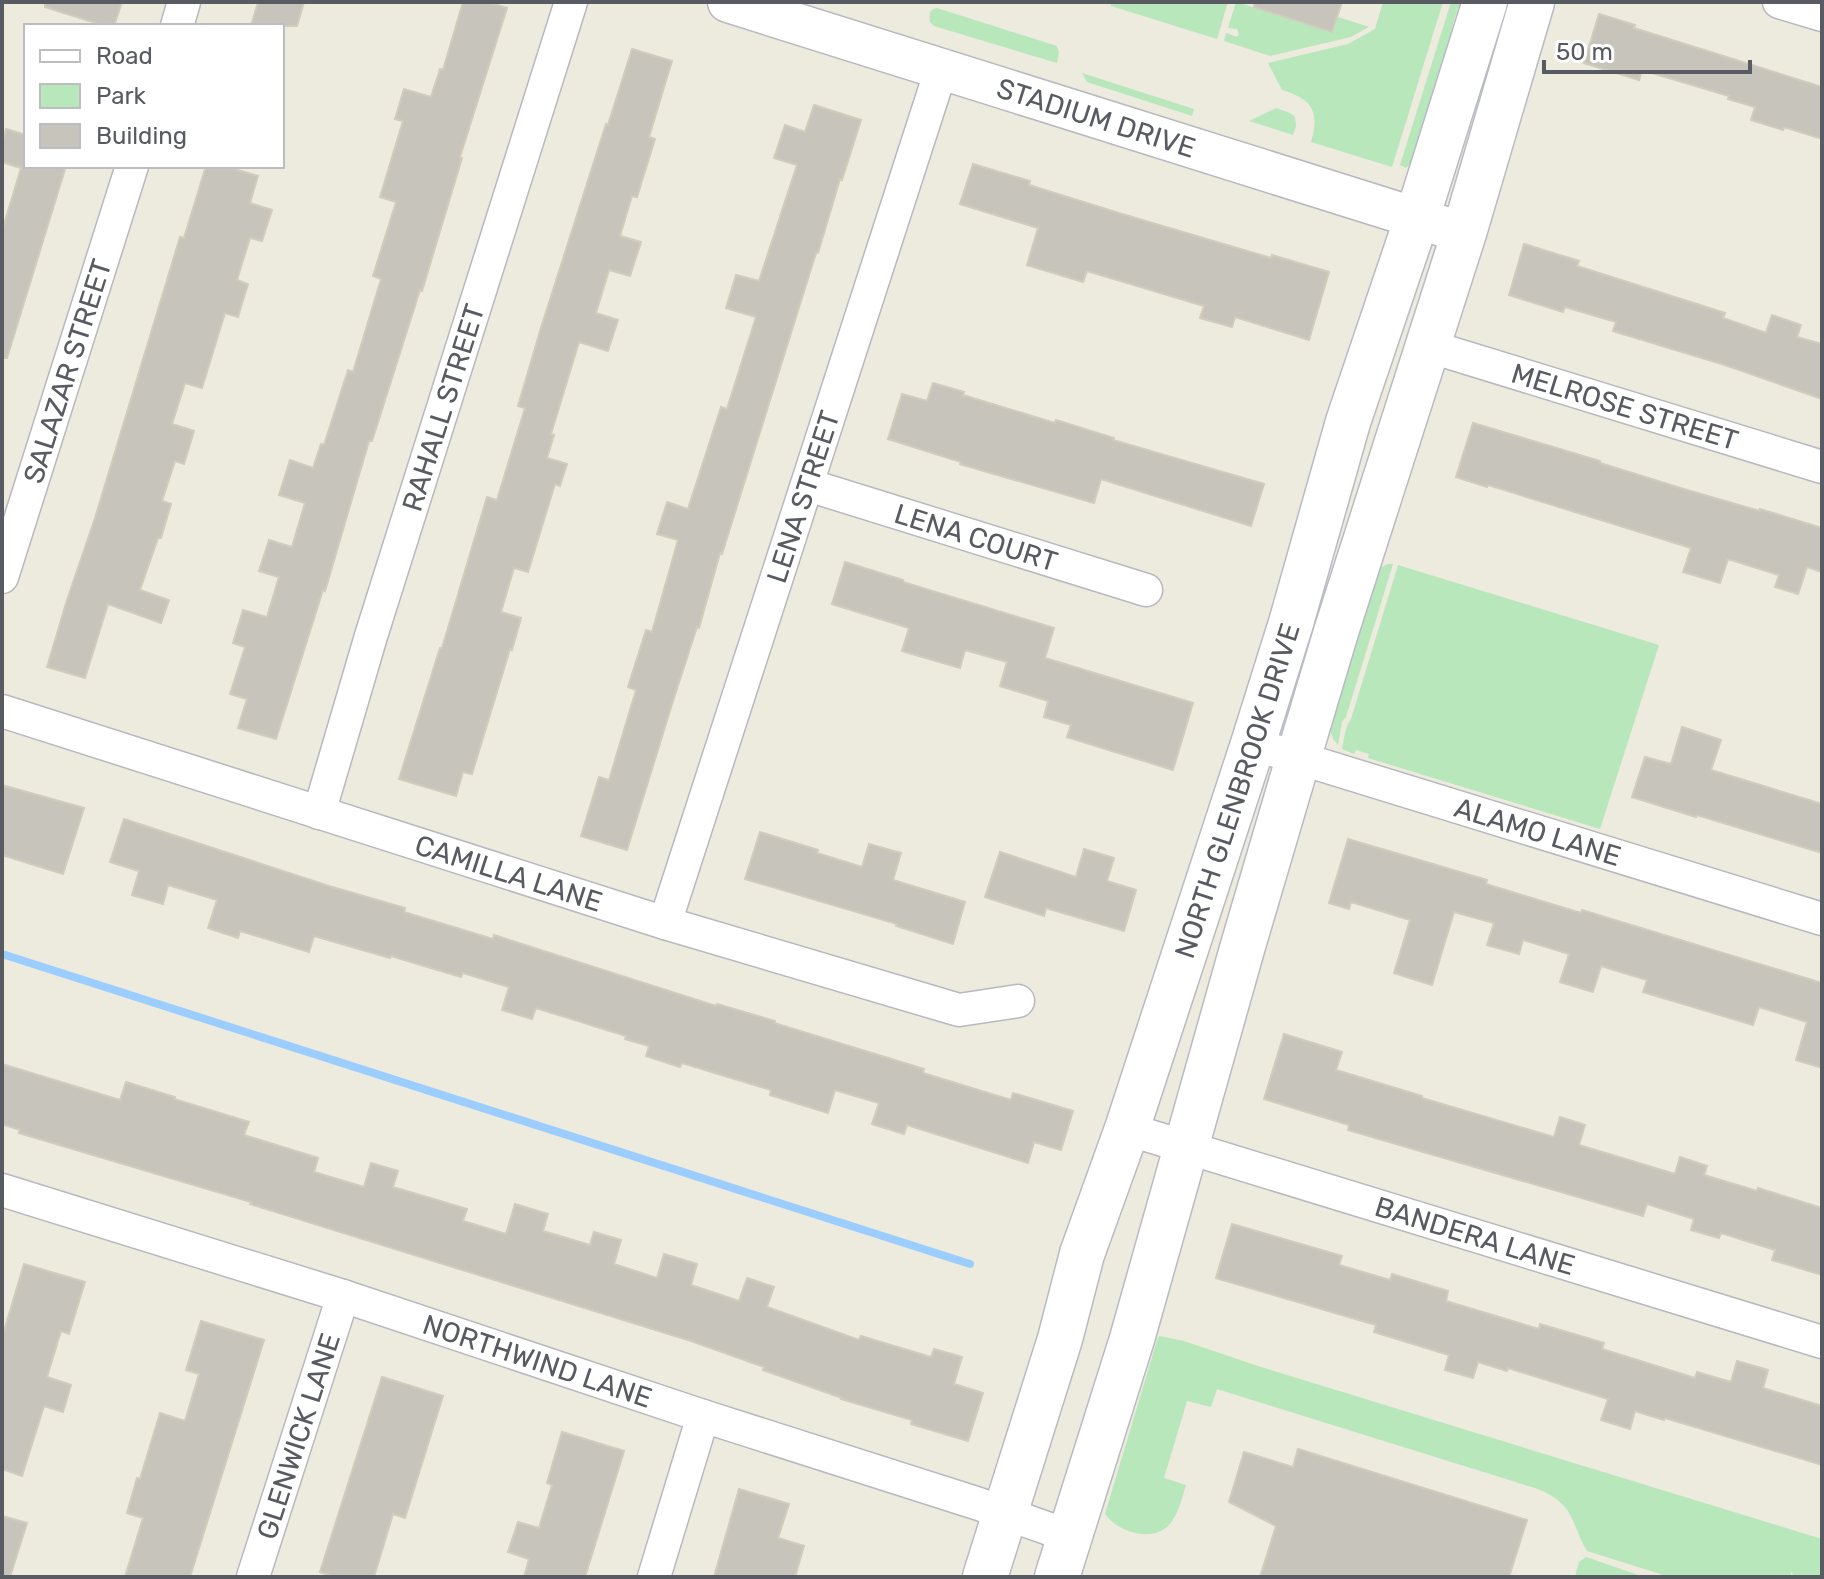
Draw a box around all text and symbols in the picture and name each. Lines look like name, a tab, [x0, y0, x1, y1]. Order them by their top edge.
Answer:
legend	[24, 24, 284, 168]
scale bar	[1544, 24, 1750, 74]
text: 50 m	[1556, 38, 1613, 66]
text: Road	[96, 42, 153, 70]
street label: STADIUM DRIVE	[993, 71, 1200, 165]
text: Park	[96, 82, 147, 110]
text: Building	[96, 122, 187, 150]
street label: SALAZAR STREET	[17, 255, 119, 487]
street label: RAHALL STREET	[395, 300, 492, 515]
street label: MELROSE STREET	[1507, 357, 1742, 457]
street label: LENA STREET	[760, 407, 847, 587]
street label: LENA COURT	[890, 497, 1061, 578]
street label: NORTH GLENBROOK DRIVE	[1168, 619, 1307, 962]
street label: ALAMO LANE	[1450, 791, 1625, 873]
street label: CAMILLA LANE	[411, 828, 606, 919]
street label: BANDERA LANE	[1371, 1190, 1579, 1282]
street label: NORTHWIND LANE	[418, 1308, 656, 1415]
street label: GLENWICK LANE	[250, 1329, 347, 1543]

